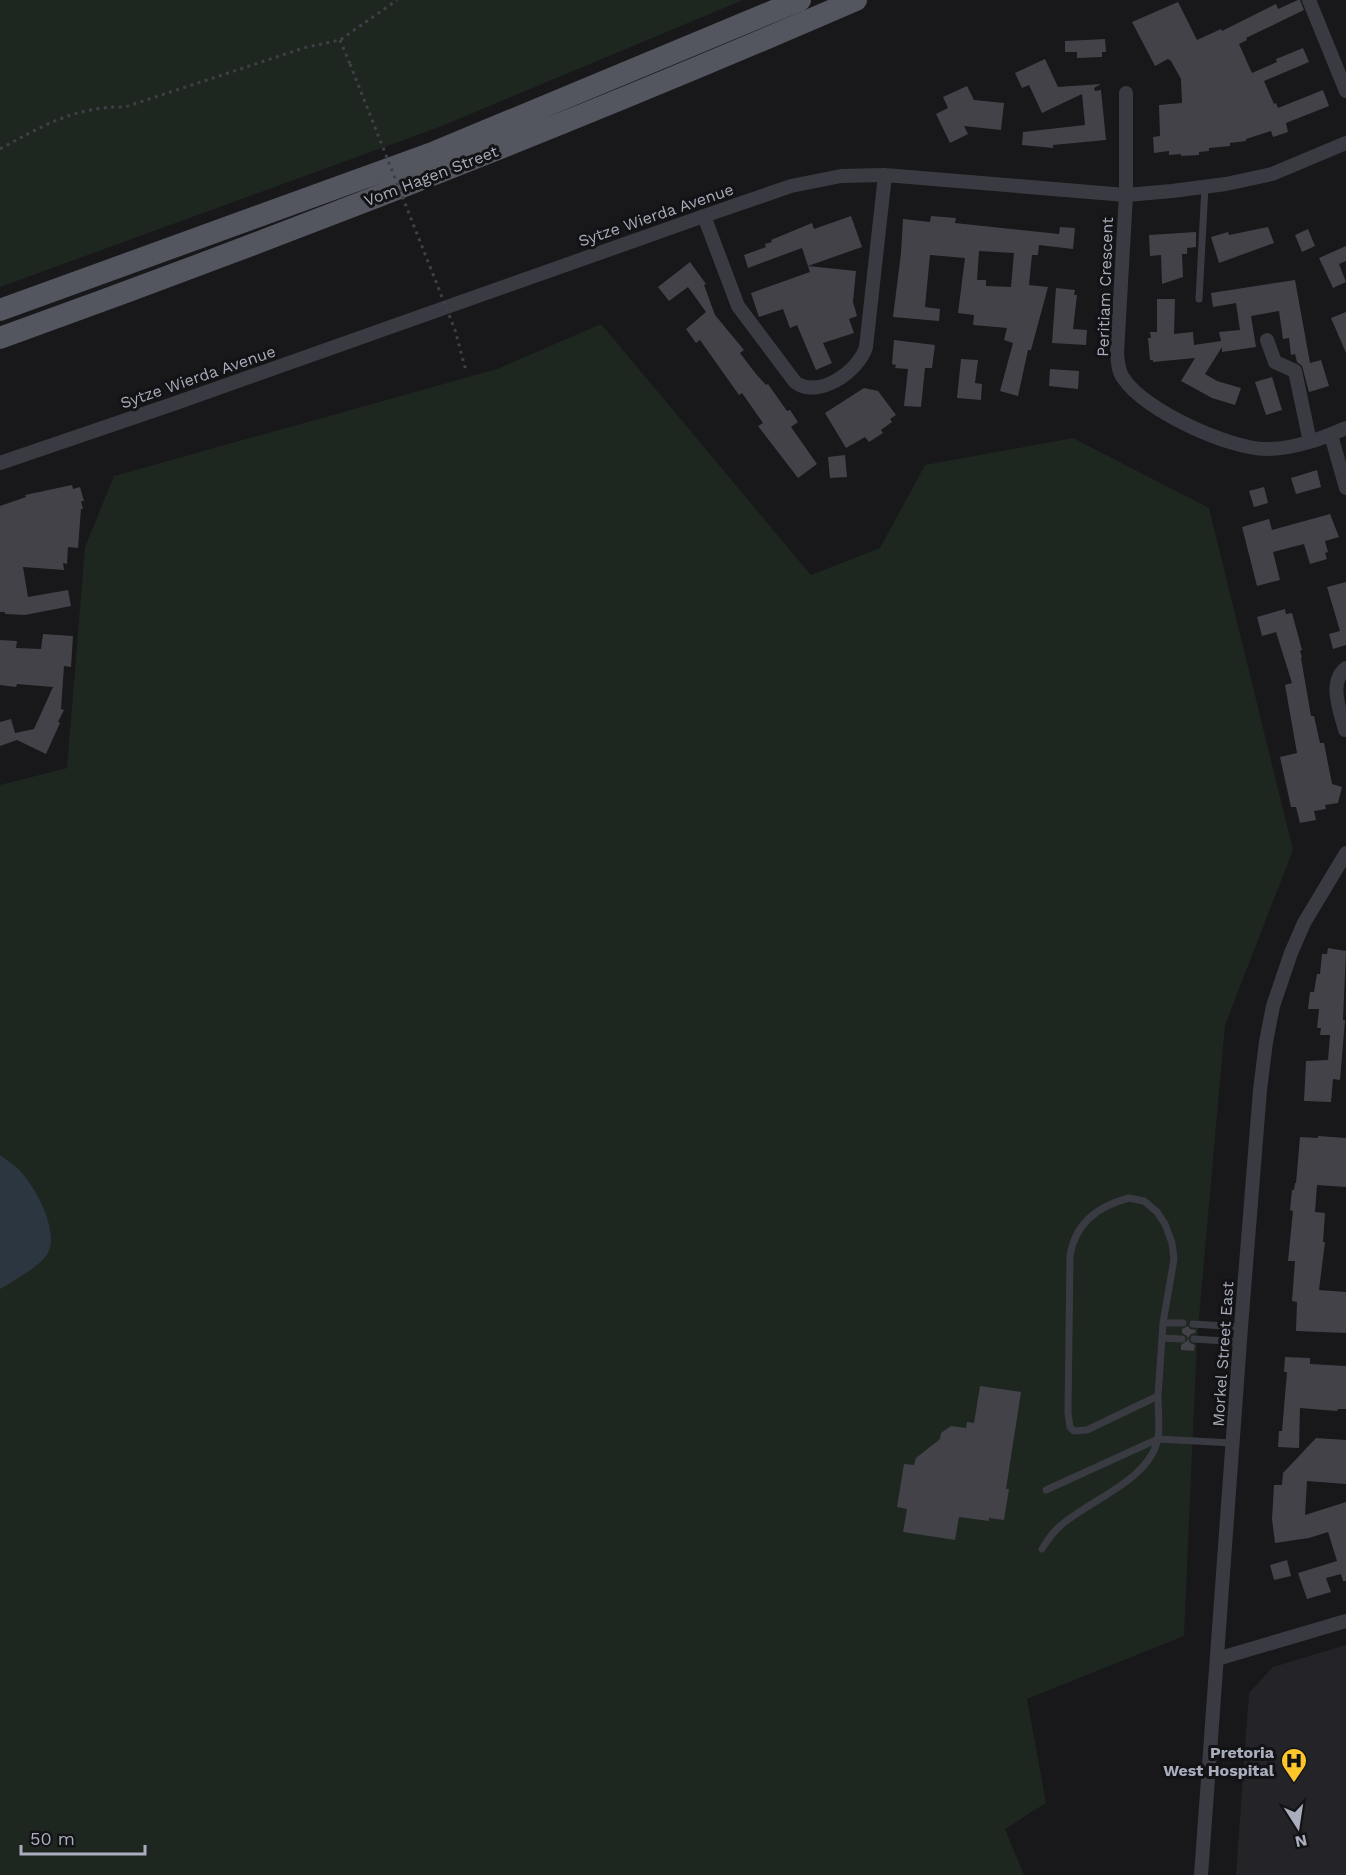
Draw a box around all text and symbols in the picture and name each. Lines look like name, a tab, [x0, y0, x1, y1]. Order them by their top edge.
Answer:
street label: Vom Hagen Street	[361, 142, 501, 210]
street label: Sytze Wierda Avenue	[576, 180, 736, 250]
street label: Peritiam Crescent	[1093, 216, 1117, 357]
street label: Sytze Wierda Avenue	[118, 342, 278, 412]
street label: Morkel Street East	[1208, 1280, 1238, 1427]
place label: Pretoria West Hospital	[1163, 1743, 1275, 1780]
hospital icon: Pretoria West Hospital	[1279, 1746, 1309, 1784]
north arrow	[1268, 1797, 1328, 1857]
scale bar	[21, 1818, 146, 1856]
text: 50 m	[30, 1828, 75, 1849]
text: N	[1293, 1831, 1309, 1852]

